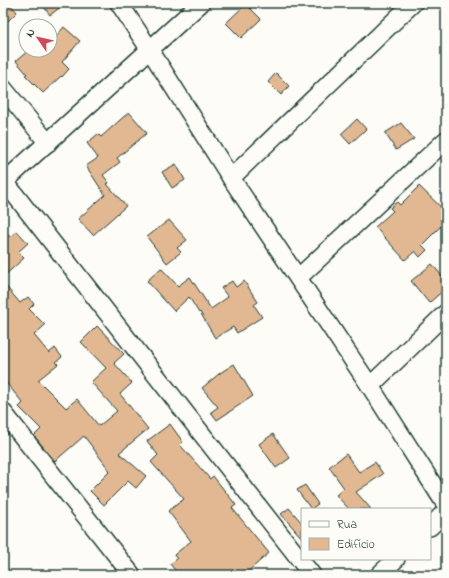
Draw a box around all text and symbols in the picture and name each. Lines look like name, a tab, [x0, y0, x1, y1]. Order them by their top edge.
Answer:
north arrow	[18, 18, 58, 58]
text: N	[22, 25, 39, 41]
legend	[301, 508, 431, 560]
text: Rua	[337, 516, 357, 534]
text: Edifício	[337, 536, 375, 554]

